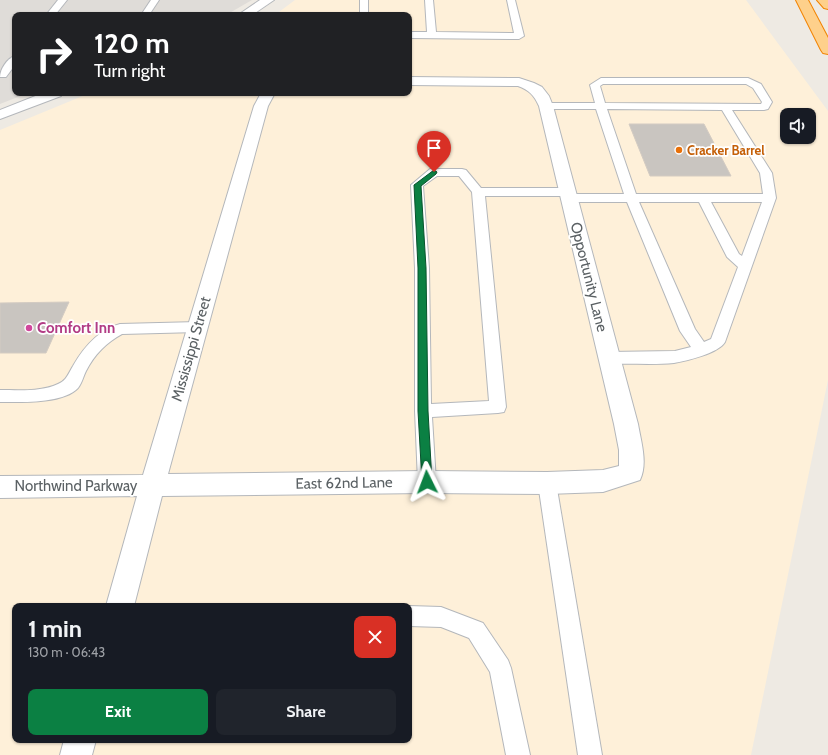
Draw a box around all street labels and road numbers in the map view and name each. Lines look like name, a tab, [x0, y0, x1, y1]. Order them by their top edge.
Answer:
street label: Opportunity Lane	[567, 220, 611, 334]
street label: Mississippi Street	[167, 294, 215, 404]
street label: East 62nd Lane	[295, 473, 393, 493]
street label: Northwind Parkway	[15, 477, 138, 495]

